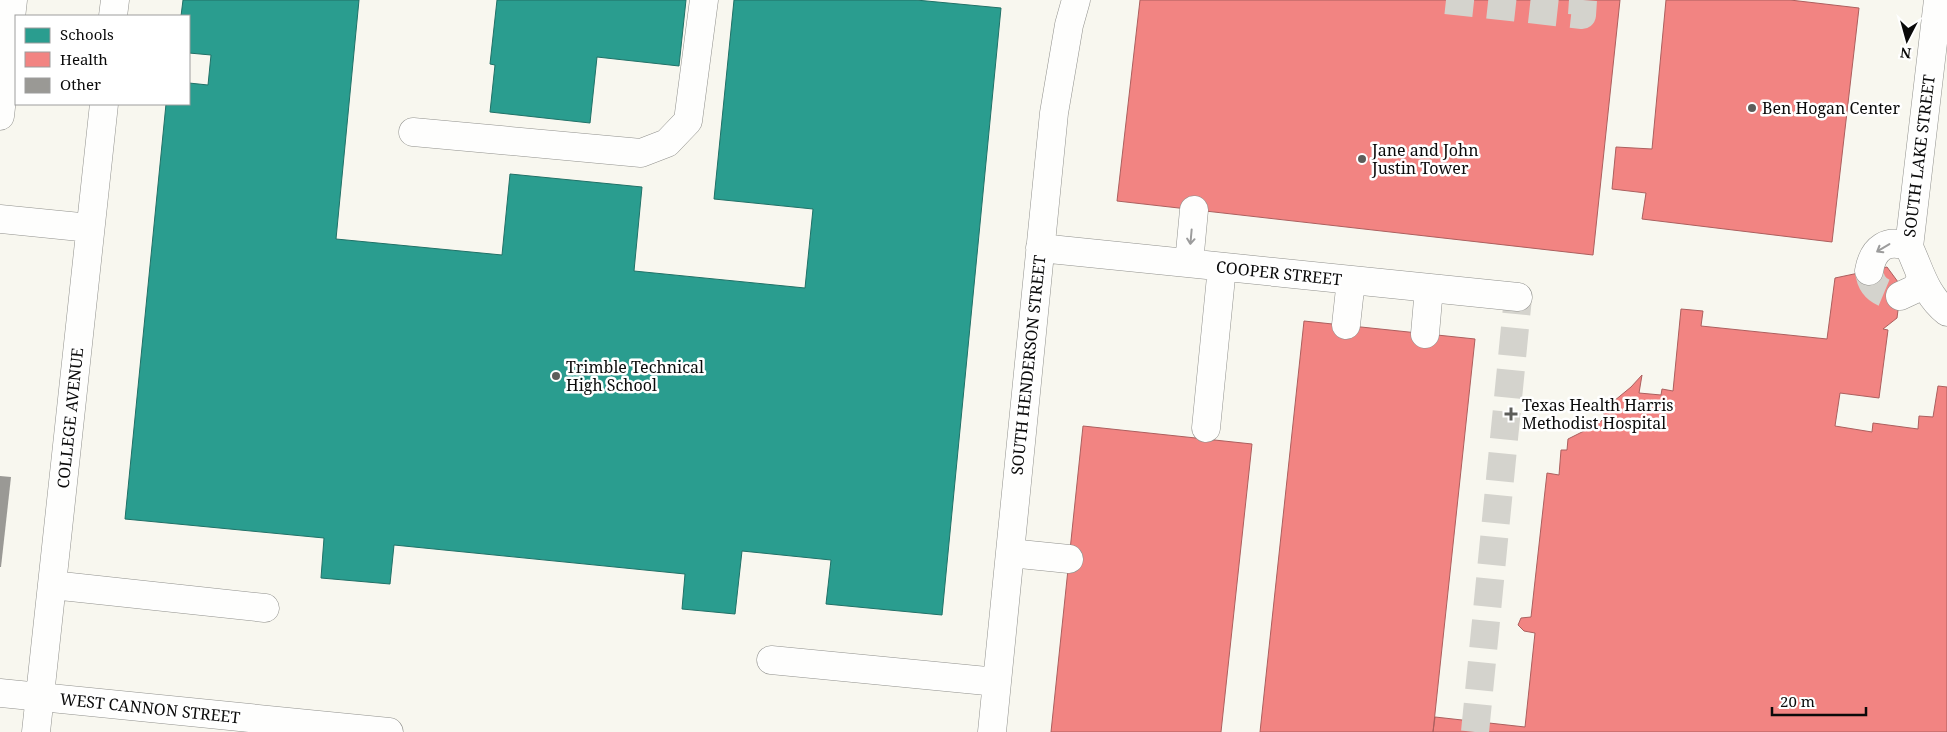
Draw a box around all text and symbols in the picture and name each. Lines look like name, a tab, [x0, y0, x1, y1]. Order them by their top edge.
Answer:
legend	[15, 15, 190, 105]
north arrow	[1882, 15, 1932, 65]
text: Schools	[60, 24, 114, 44]
text: N	[1899, 43, 1912, 63]
text: Health	[60, 49, 108, 69]
street label: SOUTH LAKE STREET	[1898, 73, 1940, 239]
text: Other	[60, 74, 101, 94]
place label: Ben Hogan Center	[1762, 97, 1900, 119]
marker: Ben Hogan Center	[1746, 102, 1758, 114]
place label: Jane and John Justin Tower	[1371, 139, 1479, 179]
marker: Jane and John Justin Tower	[1356, 153, 1368, 165]
one-way arrow	[1186, 228, 1196, 244]
one-way arrow	[1876, 243, 1890, 254]
street label: SOUTH HENDERSON STREET	[1006, 254, 1051, 476]
street label: COOPER STREET	[1215, 255, 1343, 291]
street label: COLLEGE AVENUE	[52, 346, 88, 490]
place label: Trimble Technical High School	[566, 356, 704, 396]
marker: Trimble Technical High School	[550, 370, 562, 382]
place label: Texas Health Harris Methodist Hospital	[1522, 394, 1673, 434]
marker: Texas Health Harris Methodist Hospital	[1504, 407, 1518, 421]
scale bar	[1772, 684, 1866, 716]
street label: WEST CANNON STREET	[59, 688, 241, 728]
text: 20 m	[1780, 691, 1815, 711]

